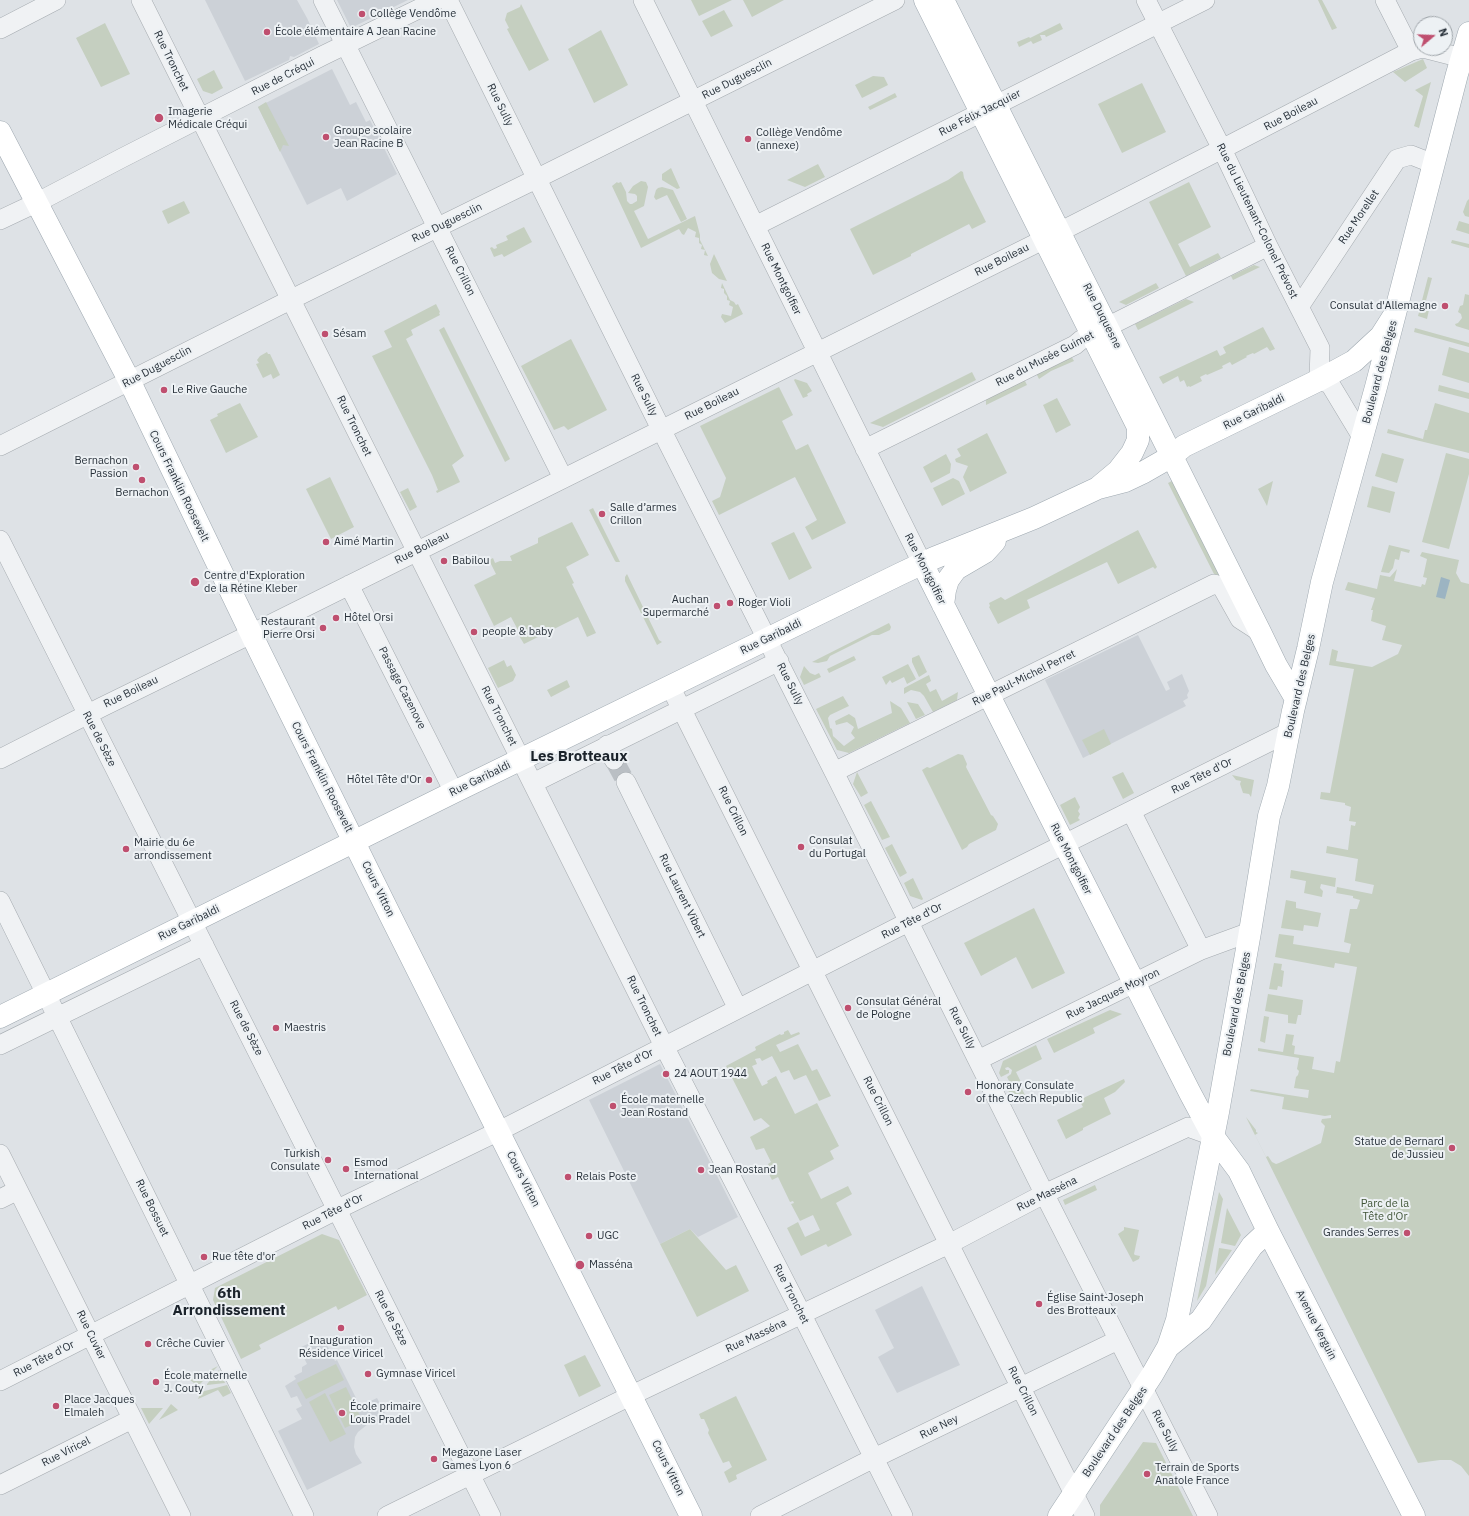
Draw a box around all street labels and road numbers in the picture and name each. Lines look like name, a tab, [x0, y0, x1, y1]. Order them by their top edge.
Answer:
street label: Rue Tronchet	[151, 29, 191, 93]
street label: Rue de Créqui	[249, 55, 317, 99]
street label: Rue Duguesclin	[700, 56, 774, 102]
street label: Rue Sully	[484, 81, 516, 129]
street label: Rue Félix Jacquier	[937, 87, 1023, 139]
street label: Rue Boileau	[1262, 94, 1320, 134]
street label: Rue du Lieutenant-Colonel Prévost	[1214, 141, 1300, 301]
street label: Rue Morellet	[1336, 187, 1382, 247]
street label: Rue Duguesclin	[410, 200, 484, 246]
street label: Rue Montgolfier	[758, 241, 804, 317]
street label: Rue Boileau	[973, 241, 1031, 279]
street label: Rue Crillon	[442, 244, 478, 298]
street label: Rue Duquesne	[1080, 281, 1124, 351]
street label: Boulevard des Belges	[1360, 319, 1400, 425]
street label: Rue du Musée Guimet	[994, 328, 1096, 390]
street label: Rue Duguesclin	[120, 343, 194, 391]
street label: Rue Sully	[628, 372, 660, 418]
street label: Rue Boileau	[683, 385, 741, 423]
street label: Rue Garibaldi	[1221, 391, 1287, 433]
street label: Rue Tronchet	[334, 394, 374, 458]
street label: Cours Franklin Roosevelt	[146, 428, 212, 544]
street label: Rue Boileau	[393, 529, 451, 567]
street label: Rue Montgolfier	[901, 531, 949, 607]
street label: Rue Garibaldi	[738, 616, 804, 658]
street label: Boulevard des Belges	[1282, 633, 1318, 739]
street label: Passage Cazenove	[376, 645, 428, 731]
street label: Rue Paul-Michel Perret	[970, 647, 1078, 709]
street label: Rue Sully	[774, 661, 806, 707]
street label: Rue Boileau	[102, 673, 160, 711]
street label: Rue Tronchet	[478, 684, 520, 748]
street label: Rue de Sèze	[79, 709, 119, 769]
street label: Cours Franklin Roosevelt	[288, 720, 356, 834]
street label: Rue Tête d'Or	[1169, 755, 1235, 797]
street label: Rue Garibaldi	[447, 758, 513, 800]
street label: Rue Crillon	[715, 784, 751, 838]
street label: Rue Montgolfier	[1047, 821, 1095, 897]
street label: Rue Laurent Vibert	[656, 852, 708, 940]
street label: Cours Vitton	[359, 859, 397, 919]
street label: Rue Tête d'Or	[879, 900, 945, 942]
street label: Rue Garibaldi	[156, 902, 222, 944]
street label: Boulevard des Belges	[1220, 951, 1254, 1057]
street label: Rue Jacques Moyron	[1064, 966, 1162, 1022]
street label: Rue Tronchet	[624, 974, 664, 1038]
street label: Rue de Sèze	[226, 998, 266, 1058]
street label: Rue Sully	[946, 1005, 978, 1051]
street label: Rue Tête d'Or	[590, 1046, 656, 1088]
street label: Rue Crillon	[860, 1074, 896, 1128]
street label: Cours Vitton	[503, 1149, 543, 1209]
street label: Rue Masséna	[1015, 1174, 1079, 1214]
street label: Rue Bossuet	[132, 1177, 172, 1239]
street label: Rue Tête d'Or	[300, 1191, 366, 1233]
street label: Rue Tronchet	[770, 1262, 812, 1326]
street label: Rue de Sèze	[371, 1288, 411, 1348]
street label: Avenue Verguin	[1293, 1288, 1339, 1362]
street label: Rue Cuvier	[73, 1308, 109, 1362]
street label: Rue Masséna	[724, 1316, 788, 1356]
street label: Rue Tête d'Or	[11, 1338, 77, 1380]
street label: Rue Crillon	[1005, 1364, 1041, 1418]
street label: Boulevard des Belges	[1080, 1384, 1150, 1480]
street label: Rue Sully	[1149, 1408, 1181, 1454]
street label: Rue Ney	[918, 1412, 960, 1442]
street label: Rue Viricel	[40, 1434, 92, 1470]
street label: Cours Vitton	[649, 1438, 687, 1498]

